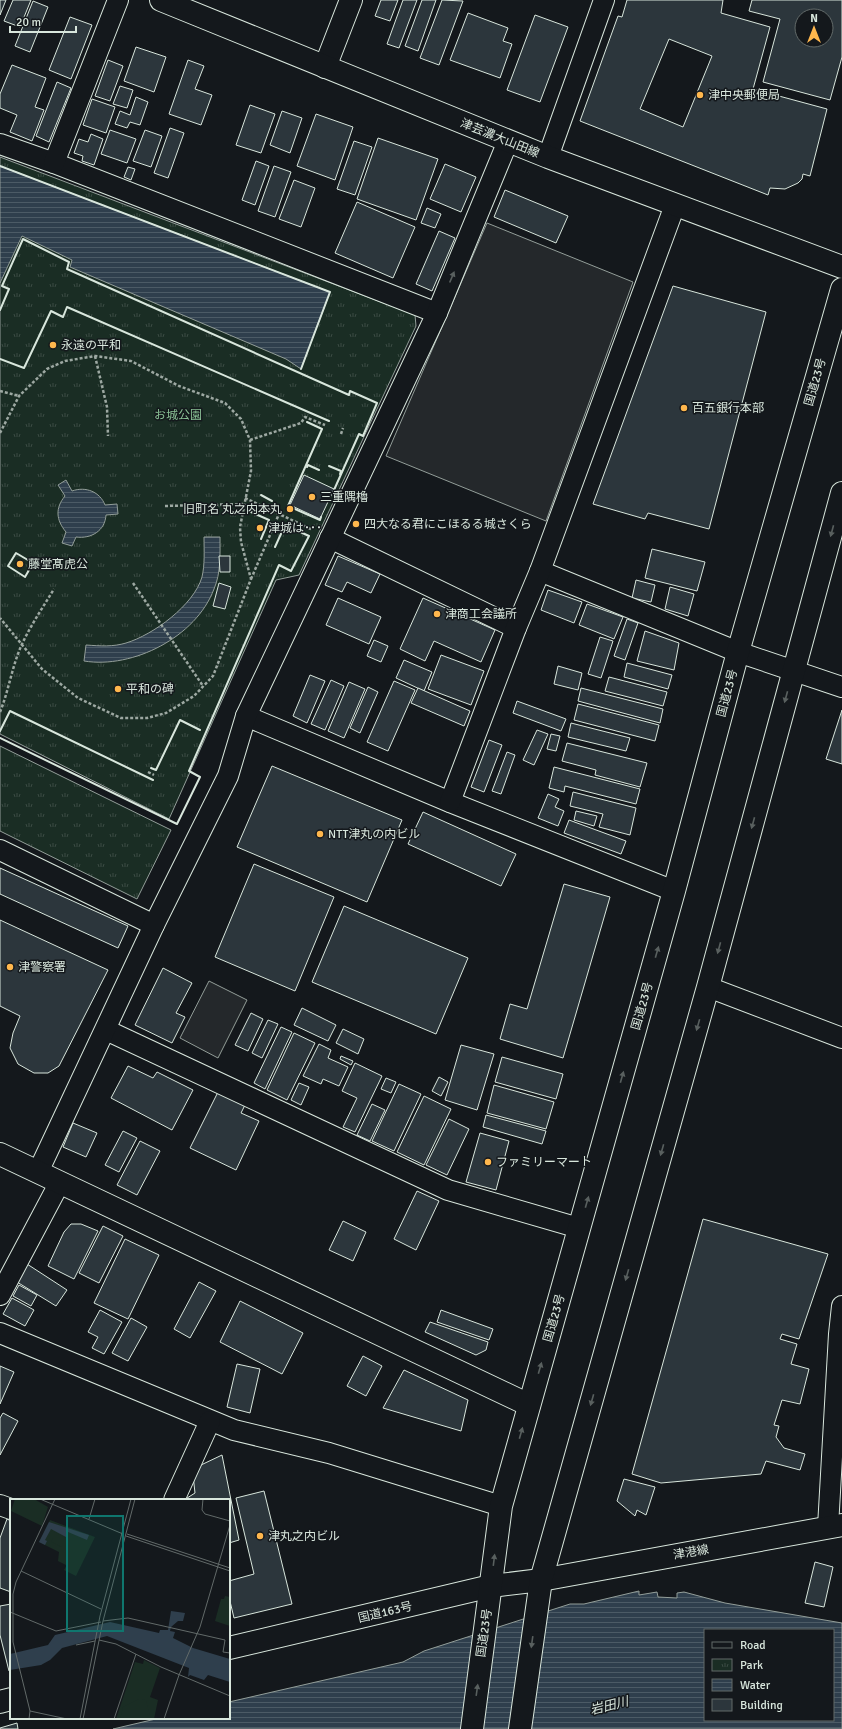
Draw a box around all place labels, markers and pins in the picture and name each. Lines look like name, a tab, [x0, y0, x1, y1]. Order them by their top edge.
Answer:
place label: 津中央郵便局	[708, 88, 780, 103]
marker: 津中央郵便局	[695, 90, 705, 100]
place label: 永遠の平和	[61, 338, 121, 353]
marker: 永遠の平和	[48, 340, 58, 350]
place label: 百五銀行本部	[692, 401, 764, 416]
marker: 百五銀行本部	[679, 403, 689, 413]
place label: 三重隅櫓	[320, 490, 368, 505]
marker: 三重隅櫓	[307, 492, 317, 502]
place label: 旧町名 丸之内本丸	[183, 502, 282, 517]
marker: 旧町名 丸之内本丸	[285, 504, 295, 514]
place label: 四大なる君にこほるる城さくら	[364, 517, 532, 532]
marker: 四大なる君にこほるる城さくら	[351, 519, 361, 529]
place label: 津城は･･･	[268, 521, 322, 536]
marker: 津城は･･･	[255, 523, 265, 533]
place label: 藤堂髙虎公	[28, 557, 88, 572]
marker: 藤堂髙虎公	[15, 559, 25, 569]
place label: 津商工会議所	[445, 607, 517, 622]
marker: 津商工会議所	[432, 609, 442, 619]
place label: 平和の碑	[126, 682, 174, 697]
marker: 平和の碑	[113, 684, 123, 694]
place label: NTT津丸の内ビル	[328, 827, 420, 842]
marker: NTT津丸の内ビル	[315, 829, 325, 839]
place label: 津警察署	[18, 960, 66, 975]
marker: 津警察署	[5, 962, 15, 972]
place label: ファミリーマート	[496, 1155, 592, 1170]
marker: ファミリーマート	[483, 1157, 493, 1167]
place label: 津丸之内ビル	[268, 1529, 340, 1544]
marker: 津丸之内ビル	[255, 1531, 265, 1541]

